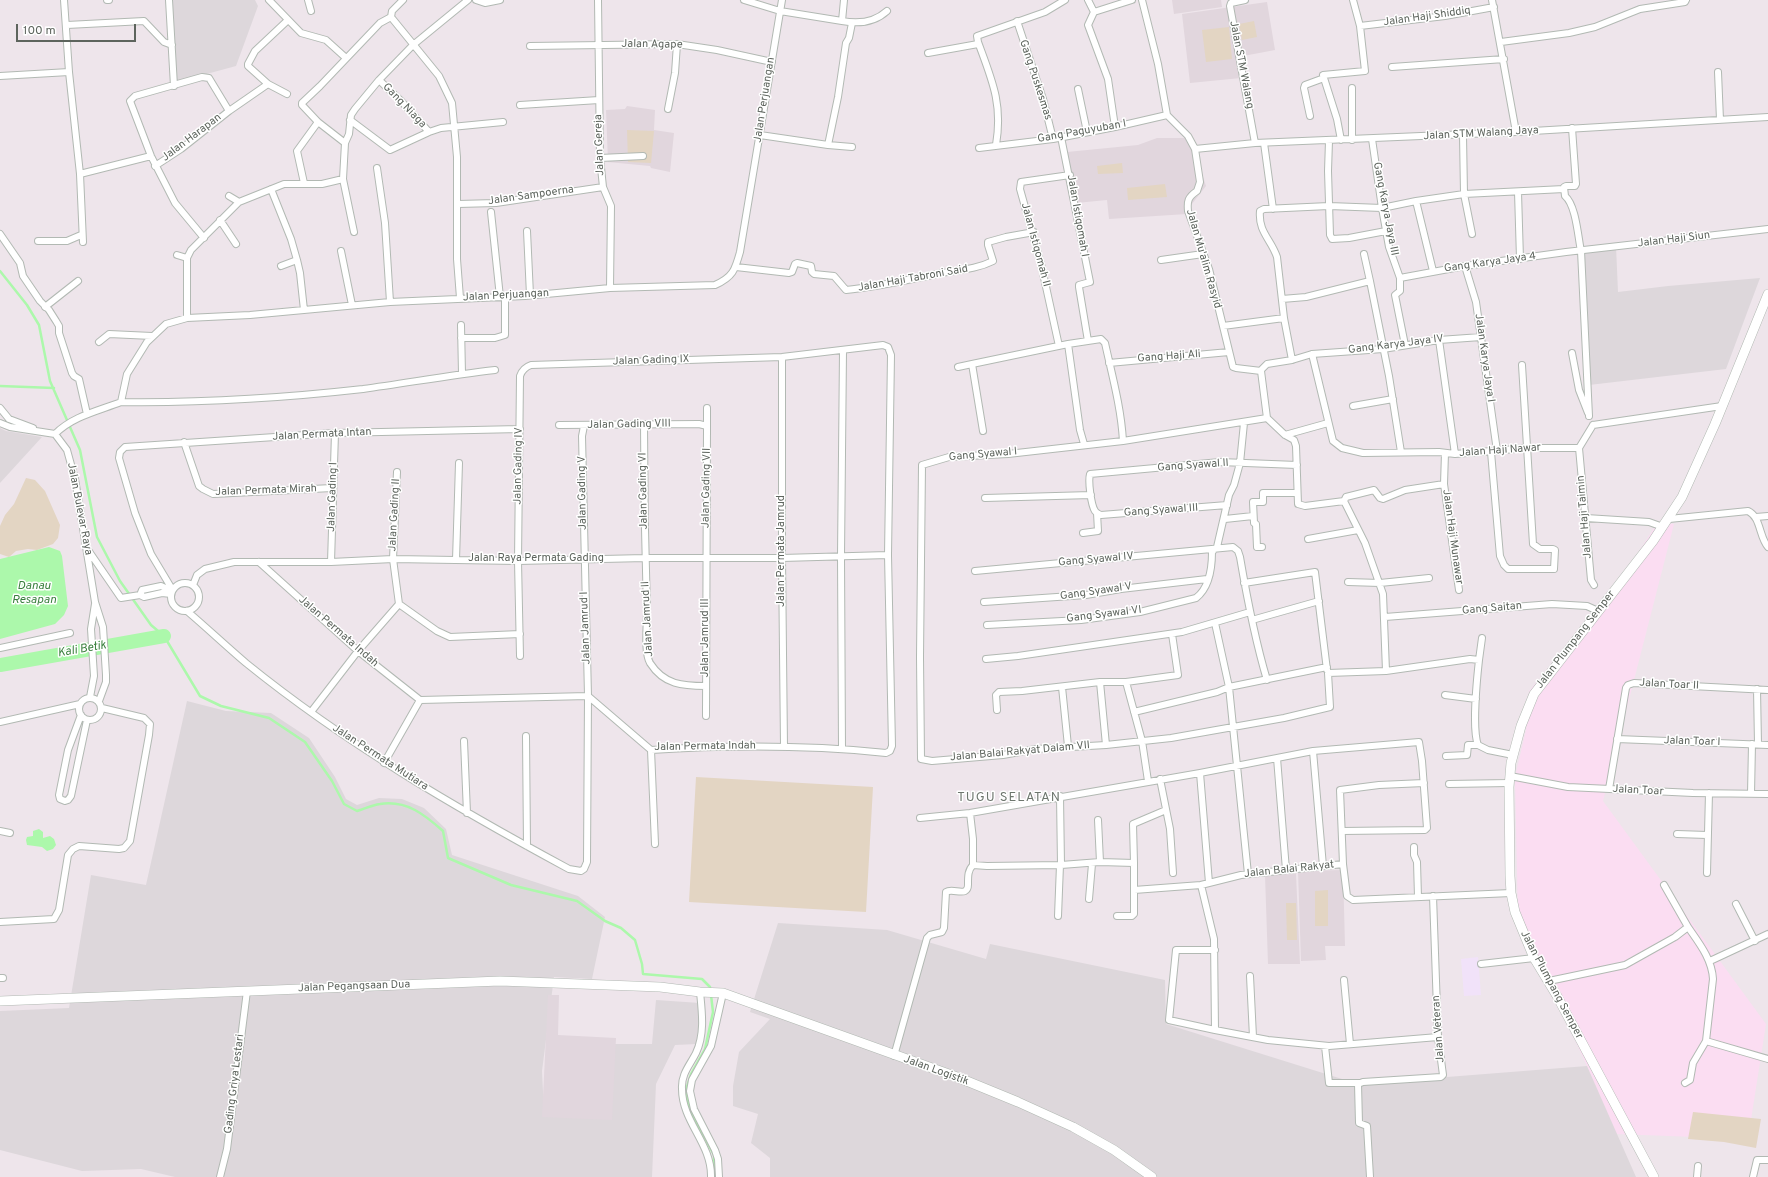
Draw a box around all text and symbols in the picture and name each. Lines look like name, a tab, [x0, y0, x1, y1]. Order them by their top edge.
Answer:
street label: Jalan Haji Shiddiq	[1383, 4, 1471, 30]
scale bar	[18, 16, 138, 42]
street label: Jalan STM Walang	[1226, 20, 1256, 110]
text: 100 m	[23, 23, 56, 39]
street label: Jalan Agape	[621, 38, 683, 52]
street label: Gang Puskesmas	[1016, 38, 1054, 122]
street label: Jalan Perjuangan	[752, 56, 778, 144]
street label: Gang Niaga	[379, 81, 429, 131]
street label: Jalan Harapan	[160, 111, 224, 165]
street label: Jalan Gereja	[592, 114, 608, 176]
street label: Gang Paguyuban I	[1037, 118, 1127, 146]
street label: Jalan STM Walang Jaya	[1423, 124, 1539, 144]
street label: Gang Karya Jaya III	[1369, 161, 1401, 257]
street label: Jalan Istiqomah I	[1063, 174, 1091, 258]
street label: Jalan Sampoerna	[487, 183, 575, 209]
street label: Jalan Istiqomah II	[1017, 202, 1053, 288]
street label: Jalan Mu'alim Rasyid	[1182, 208, 1224, 310]
street label: Jalan Haji Siun	[1637, 229, 1711, 251]
street label: Gang Karya Jaya 4	[1443, 250, 1537, 276]
street label: Jalan Haji Tabroni Said	[857, 263, 969, 295]
street label: Jalan Perjuangan	[463, 287, 549, 305]
street label: Jalan Karya Jaya I	[1471, 313, 1497, 403]
street label: Gang Karya Jaya IV	[1348, 333, 1444, 357]
street label: Gang Haji Ali	[1137, 348, 1201, 366]
street label: Jalan Gading IX	[612, 353, 690, 369]
street label: Jalan Gading VIII	[587, 418, 671, 432]
street label: Jalan Permata Intan	[272, 426, 372, 444]
street label: Jalan Gading IV	[512, 427, 526, 505]
street label: Jalan Haji Nawar	[1459, 442, 1541, 460]
street label: Gang Syawal I	[948, 445, 1018, 465]
street label: Jalan Gading VII	[700, 448, 714, 528]
street label: Jalan Gading VI	[637, 452, 651, 530]
street label: Jalan Gading V	[576, 456, 590, 530]
street label: Gang Syawal II	[1157, 457, 1229, 475]
street label: Jalan Bulevar Raya	[64, 462, 94, 556]
street label: Jalan Gading I	[325, 462, 341, 532]
street label: Jalan Haji Taimin	[1575, 475, 1595, 559]
street label: Jalan Gading II	[386, 478, 404, 552]
street label: Jalan Permata Mirah	[215, 483, 317, 499]
street label: Jalan Haji Munawar	[1439, 489, 1465, 585]
street label: Jalan Permata Jamrud	[775, 495, 789, 607]
street label: Gang Syawal III	[1123, 502, 1199, 520]
street label: Gang Syawal IV	[1058, 550, 1134, 570]
street label: Jalan Raya Permata Gading	[468, 552, 604, 566]
water label: Danau Resapan	[12, 580, 56, 608]
street label: Gang Syawal V	[1059, 580, 1133, 604]
street label: Jalan Jamrud II	[639, 581, 657, 657]
street label: Jalan Plumpang Semper	[1534, 588, 1618, 692]
street label: Jalan Jamrud I	[578, 591, 594, 665]
street label: Jalan Permata Indah	[295, 594, 381, 670]
street label: Jalan Jamrud III	[699, 598, 713, 678]
street label: Gang Saitan	[1462, 600, 1522, 618]
street label: Gang Syawal VI	[1066, 604, 1142, 626]
water label: Kali Betik	[57, 639, 107, 661]
street label: Jalan Toar II	[1639, 677, 1699, 693]
street label: Jalan Permata Mutiara	[330, 722, 430, 794]
street label: Jalan Toar I	[1663, 734, 1721, 750]
street label: Jalan Balai Rakyat Dalam VII	[950, 739, 1090, 765]
street label: Jalan Permata Indah	[654, 740, 756, 754]
street label: Jalan Toar	[1612, 783, 1664, 799]
district label: TUGU SELATAN	[957, 790, 1061, 806]
street label: Jalan Balai Rakyat	[1243, 859, 1335, 881]
street label: Jalan Plumpang Semper	[1517, 929, 1585, 1041]
street label: Jalan Pegangsaan Dua	[298, 978, 410, 996]
street label: Jalan Veteran	[1430, 995, 1448, 1063]
street label: Gading Griya Lestari	[222, 1033, 248, 1135]
street label: Jalan Logistik	[902, 1053, 970, 1089]

